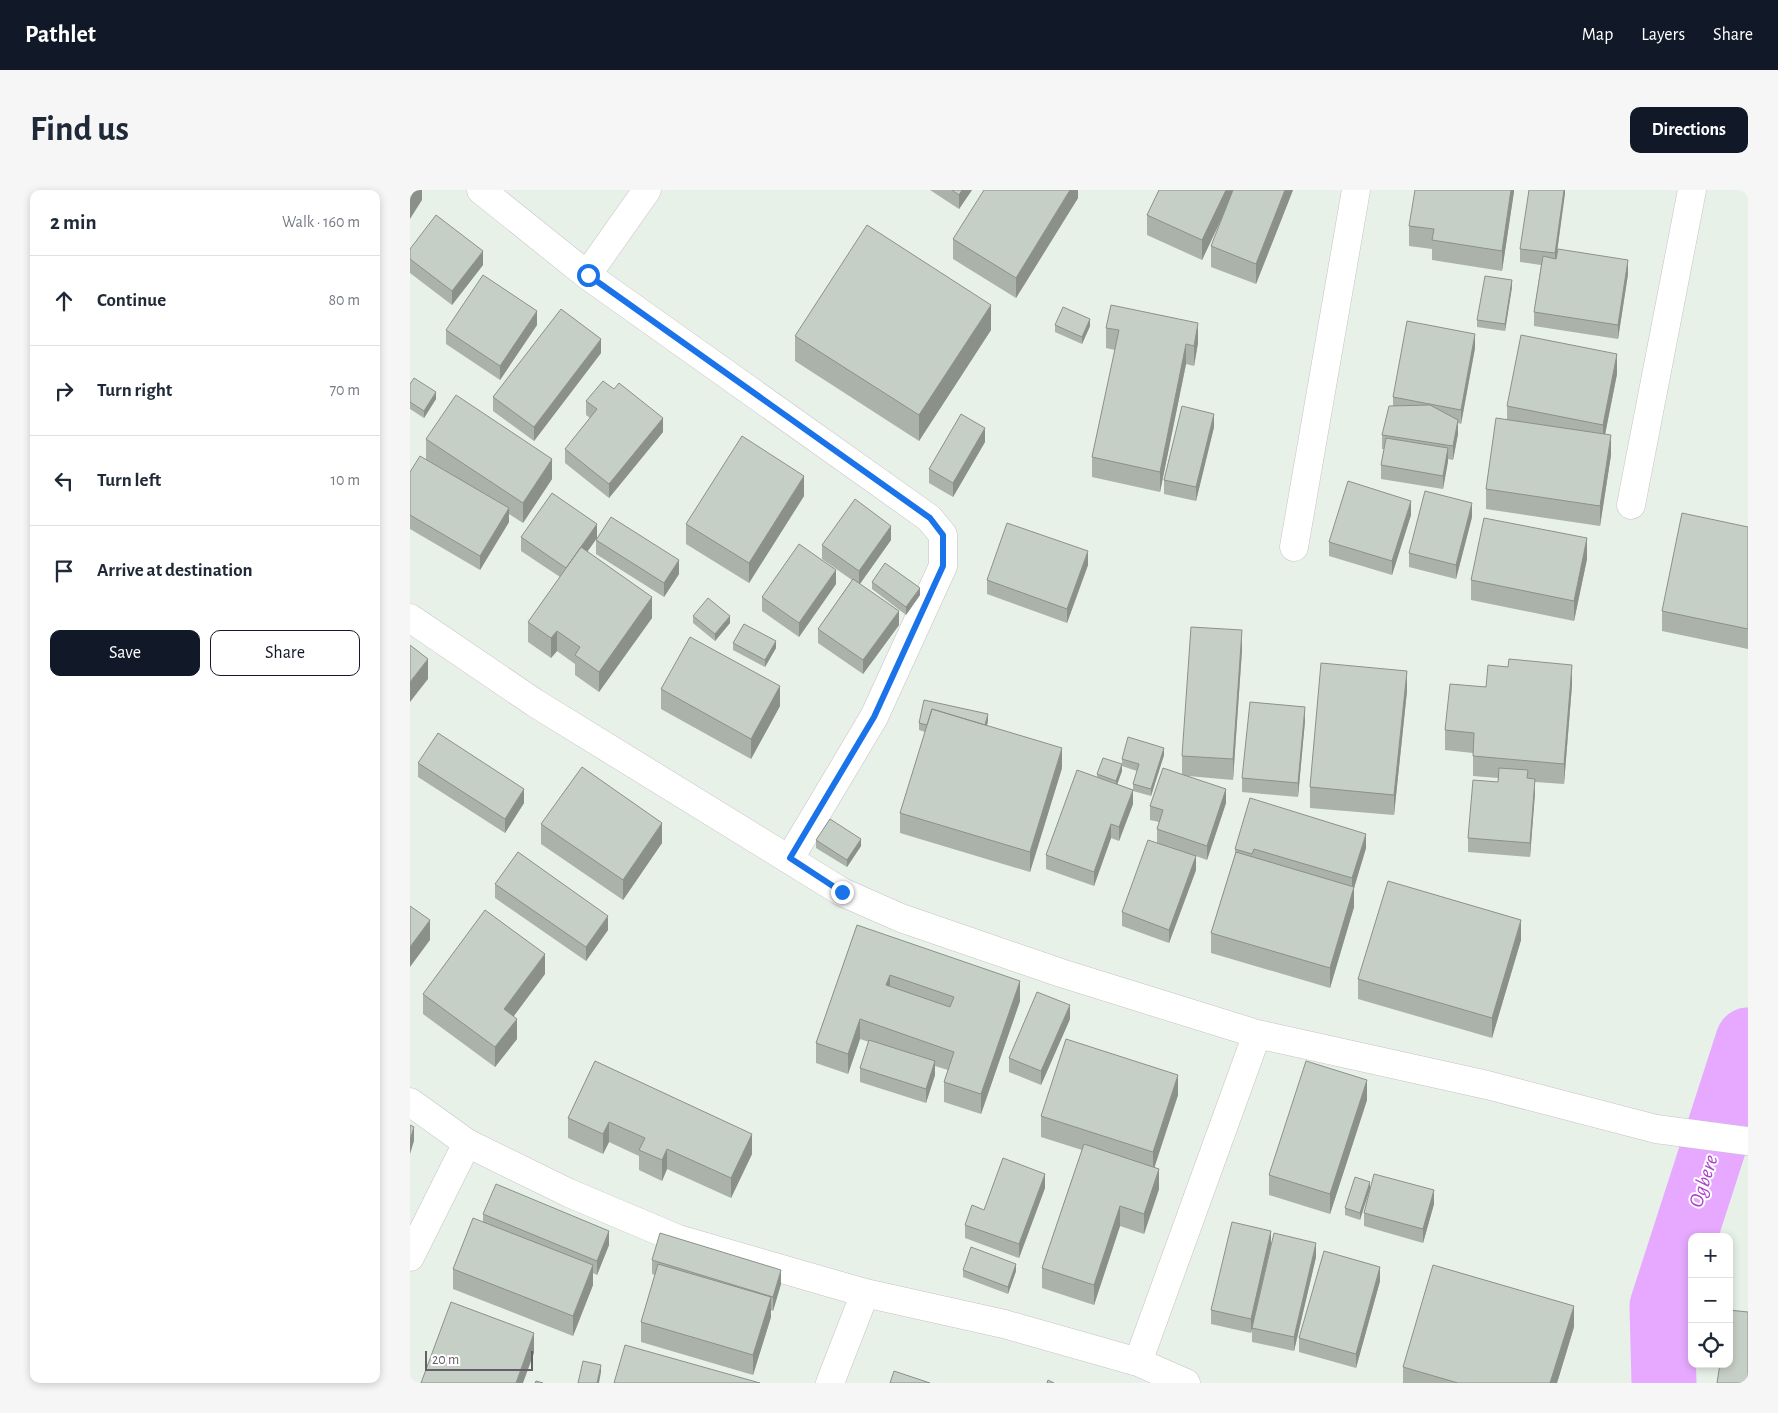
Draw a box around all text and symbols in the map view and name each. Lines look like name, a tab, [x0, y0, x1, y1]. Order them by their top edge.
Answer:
text: Pathlet	[25, 23, 96, 47]
text: Map	[1582, 26, 1613, 44]
text: Layers	[1641, 26, 1685, 44]
text: Share	[1713, 26, 1753, 44]
button: Directions	[1630, 107, 1748, 153]
text: Find us	[30, 112, 129, 147]
text: 2 min	[50, 212, 97, 233]
text: Walk · 160 m	[282, 214, 360, 230]
route start	[577, 264, 600, 287]
icon: ahead	[50, 287, 78, 315]
text: Continue	[97, 291, 166, 310]
text: 80 m	[329, 292, 360, 308]
icon: right	[50, 377, 78, 405]
text: Turn right	[97, 381, 172, 400]
text: 70 m	[329, 382, 360, 398]
icon: left	[50, 467, 78, 495]
text: Turn left	[97, 471, 161, 490]
text: 10 m	[331, 472, 360, 488]
icon: arrive	[50, 557, 78, 585]
text: Arrive at destination	[97, 561, 253, 580]
button: Save	[50, 630, 200, 676]
button: Share	[210, 630, 360, 676]
route end	[831, 881, 854, 904]
water label: Ogbere	[1685, 1152, 1722, 1210]
map controls	[1688, 1233, 1733, 1368]
button: +	[1688, 1233, 1733, 1278]
button: −	[1688, 1278, 1733, 1323]
button: locate	[1688, 1323, 1733, 1368]
scale bar	[425, 1348, 532, 1371]
text: 20 m	[432, 1353, 459, 1367]

